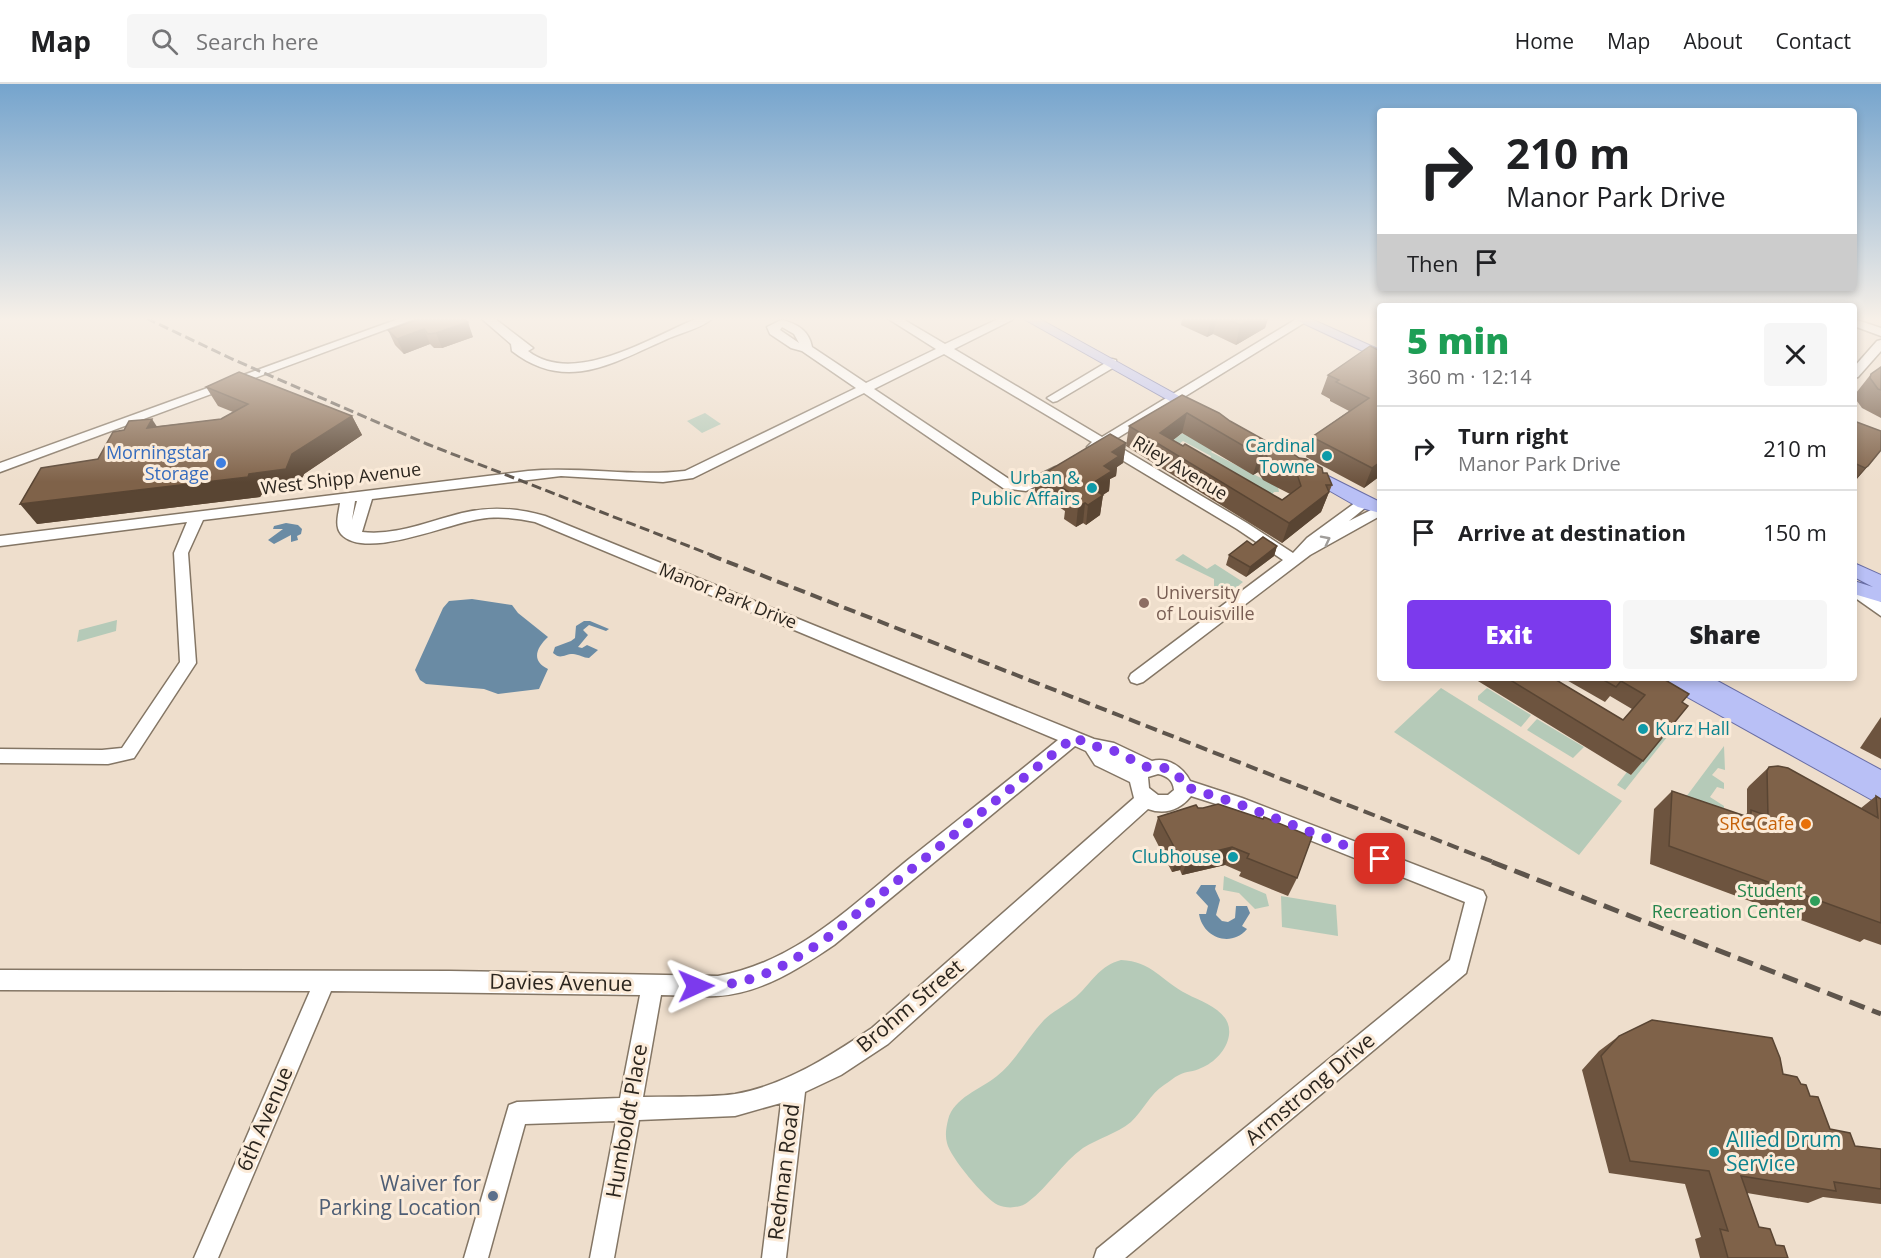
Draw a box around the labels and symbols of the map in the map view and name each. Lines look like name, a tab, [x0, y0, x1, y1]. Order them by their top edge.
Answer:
street label: Riley Avenue	[1129, 429, 1232, 505]
place label: Cardinal Towne	[1245, 433, 1315, 478]
place label: Morningstar Storage	[106, 440, 210, 485]
marker: Cardinal Towne	[1320, 449, 1334, 463]
marker: Morningstar Storage	[214, 456, 228, 470]
street label: West Shipp Avenue	[259, 456, 422, 500]
place label: Urban & Public Affairs	[971, 465, 1081, 510]
marker: Urban & Public Affairs	[1085, 481, 1099, 495]
one-way arrow	[1319, 536, 1330, 547]
street label: Manor Park Drive	[656, 557, 801, 634]
place label: University of Louisville	[1156, 580, 1255, 625]
marker: University of Louisville	[1137, 596, 1151, 610]
place label: Kurz Hall	[1655, 716, 1730, 740]
marker: Kurz Hall	[1636, 722, 1650, 736]
place label: SRC Cafe	[1720, 811, 1794, 835]
marker: SRC Cafe	[1799, 817, 1813, 831]
pin	[1354, 833, 1405, 884]
place label: Clubhouse	[1131, 844, 1221, 868]
marker: Clubhouse	[1226, 850, 1240, 864]
place label: Student Recreation Center	[1652, 878, 1804, 923]
marker: Student Recreation Center	[1808, 894, 1822, 908]
street label: Brohm Street	[850, 952, 969, 1058]
position arrow	[664, 954, 728, 1018]
street label: Davies Avenue	[489, 967, 633, 997]
street label: Armstrong Drive	[1239, 1026, 1380, 1151]
street label: Humboldt Place	[599, 1042, 653, 1200]
street label: 6th Avenue	[230, 1062, 299, 1175]
street label: Redman Road	[761, 1102, 805, 1242]
place label: Allied Drum Service	[1726, 1125, 1841, 1177]
marker: Allied Drum Service	[1707, 1145, 1721, 1159]
place label: Waiver for Parking Location	[318, 1169, 481, 1221]
marker: Waiver for Parking Location	[486, 1189, 500, 1203]

